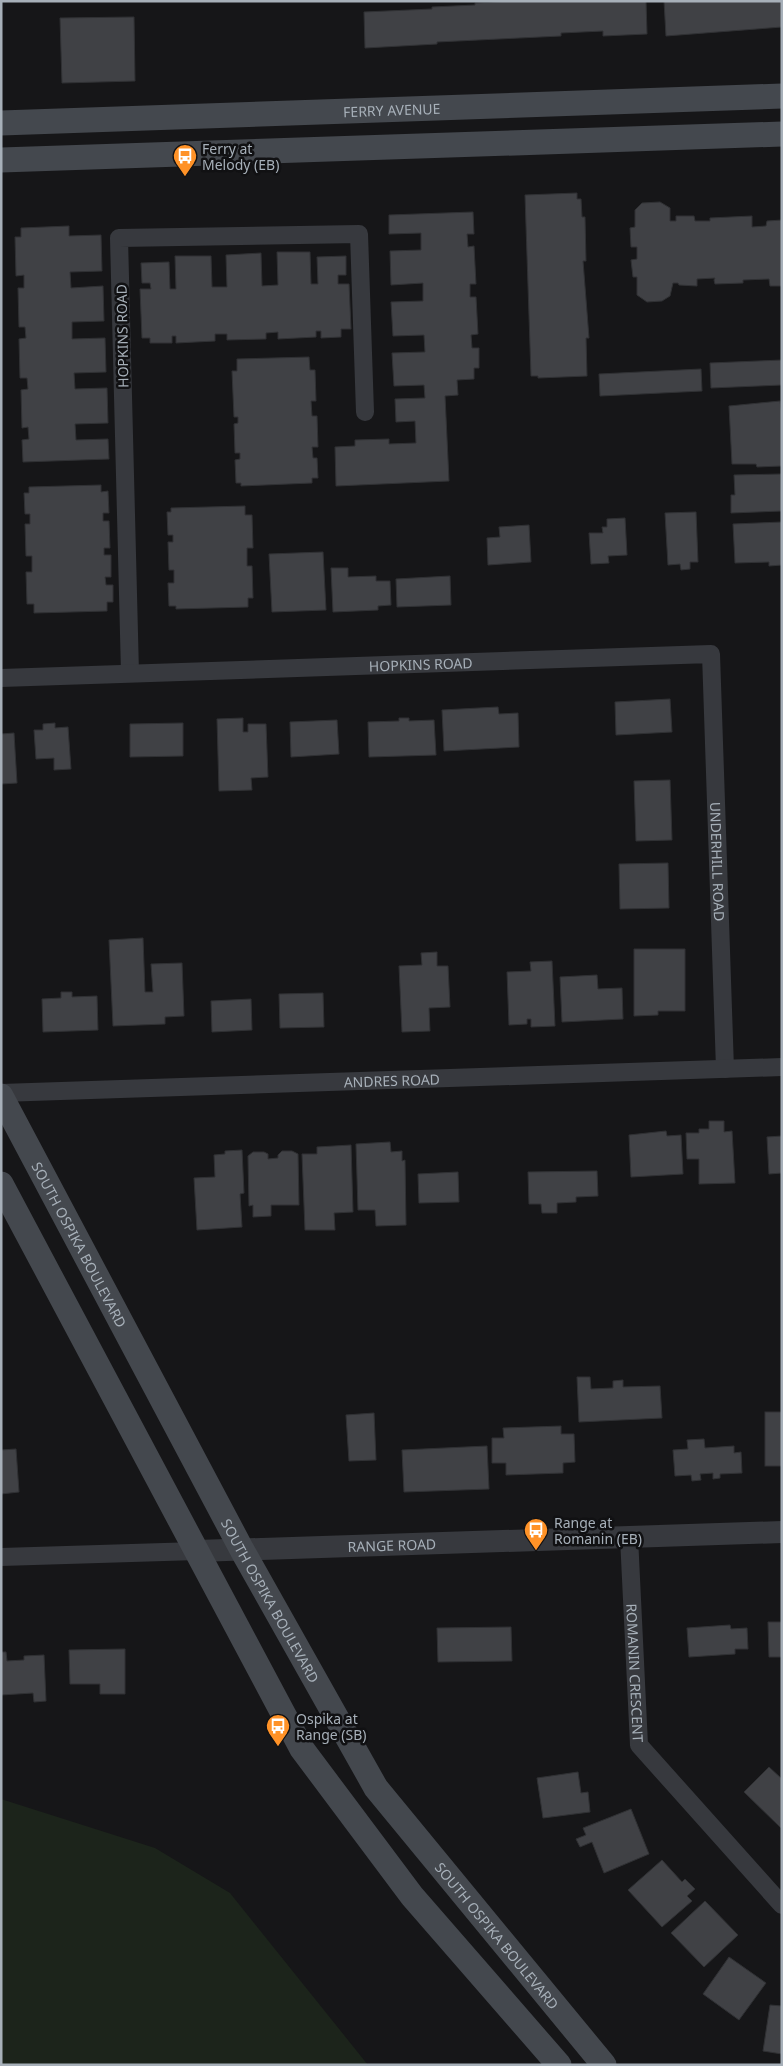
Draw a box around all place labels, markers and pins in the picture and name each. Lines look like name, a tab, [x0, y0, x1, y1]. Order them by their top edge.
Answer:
place label: Ferry at Melody (EB)	[202, 139, 279, 174]
bus stop icon: Ferry at Melody (EB)	[172, 143, 198, 177]
place label: Range at Romanin (EB)	[554, 1513, 642, 1548]
bus stop icon: Range at Romanin (EB)	[523, 1517, 549, 1551]
place label: Ospika at Range (SB)	[296, 1709, 367, 1744]
bus stop icon: Ospika at Range (SB)	[265, 1713, 291, 1747]

